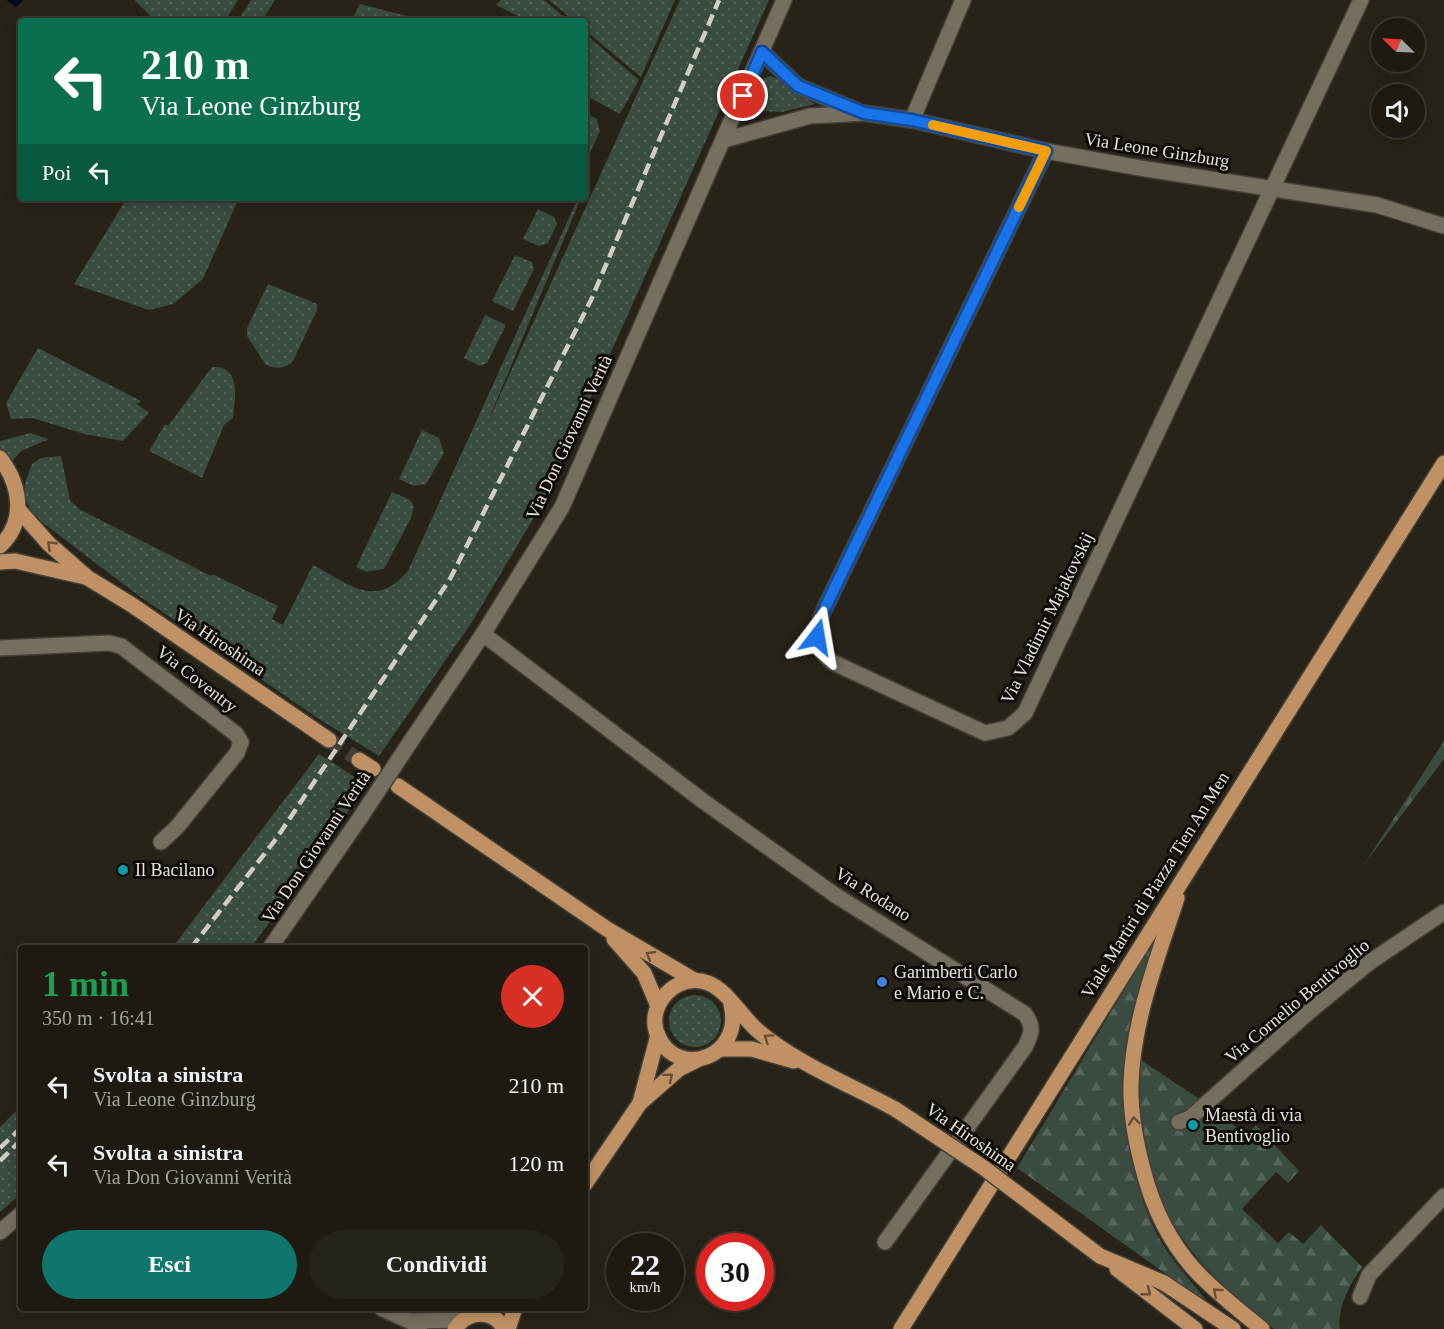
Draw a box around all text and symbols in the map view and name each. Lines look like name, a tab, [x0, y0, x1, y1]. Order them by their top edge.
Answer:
north arrow	[1371, 18, 1425, 72]
map controls	[1371, 18, 1425, 138]
icon: left	[42, 42, 120, 120]
text: 210 m	[141, 42, 250, 88]
pin	[717, 70, 768, 121]
icon: arrive	[726, 79, 759, 112]
button: sound	[1371, 84, 1425, 138]
text: Via Leone Ginzburg	[141, 91, 361, 121]
street label: Via Leone Ginzburg	[1083, 129, 1231, 171]
icon: left	[83, 156, 116, 189]
text: Poi	[42, 160, 71, 185]
street label: Via Don Giovanni Verità	[522, 352, 616, 522]
street label: Via Vladimir Majakovskij	[997, 529, 1097, 707]
one-way arrow	[48, 542, 59, 553]
street label: Via Hiroshima	[171, 604, 269, 680]
position arrow	[785, 605, 849, 669]
street label: Via Coventry	[153, 641, 241, 717]
street label: Via Don Giovanni Verità	[258, 767, 374, 927]
street label: Viale Martiri di Piazza Tien An Men	[1077, 768, 1233, 1002]
place label: Il Bacilano	[135, 860, 214, 880]
marker: Il Bacilano	[116, 863, 130, 877]
street label: Via Rodano	[831, 863, 915, 925]
street label: Via Cornelio Bentivoglio	[1221, 935, 1373, 1067]
one-way arrow	[646, 950, 656, 962]
place label: Garimberti Carlo e Mario e C.	[894, 962, 1017, 1003]
text: 1 min	[42, 964, 129, 1004]
button: close	[501, 965, 564, 1028]
marker: Garimberti Carlo e Mario e C.	[875, 975, 889, 989]
text: 350 m · 16:41	[42, 1007, 155, 1029]
one-way arrow	[764, 1033, 774, 1045]
text: Svolta a sinistra	[93, 1062, 243, 1087]
icon: left	[42, 1070, 75, 1103]
text: 210 m	[508, 1073, 564, 1098]
one-way arrow	[662, 1074, 673, 1085]
text: Via Leone Ginzburg	[93, 1088, 256, 1110]
street label: Via Hiroshima	[922, 1099, 1020, 1175]
place label: Maestà di via Bentivoglio	[1205, 1105, 1302, 1146]
one-way arrow	[1128, 1116, 1140, 1125]
marker: Maestà di via Bentivoglio	[1186, 1118, 1200, 1132]
text: Svolta a sinistra	[93, 1140, 243, 1165]
icon: left	[42, 1148, 75, 1181]
text: 120 m	[508, 1151, 564, 1176]
text: Via Don Giovanni Verità	[93, 1166, 292, 1188]
button: Esci	[42, 1230, 297, 1299]
button: Condividi	[309, 1230, 564, 1299]
speed limit sign: 30	[696, 1233, 774, 1311]
text: 22	[630, 1248, 660, 1281]
text: km/h	[630, 1279, 660, 1295]
one-way arrow	[1140, 1285, 1151, 1296]
one-way arrow	[1214, 1288, 1224, 1299]

